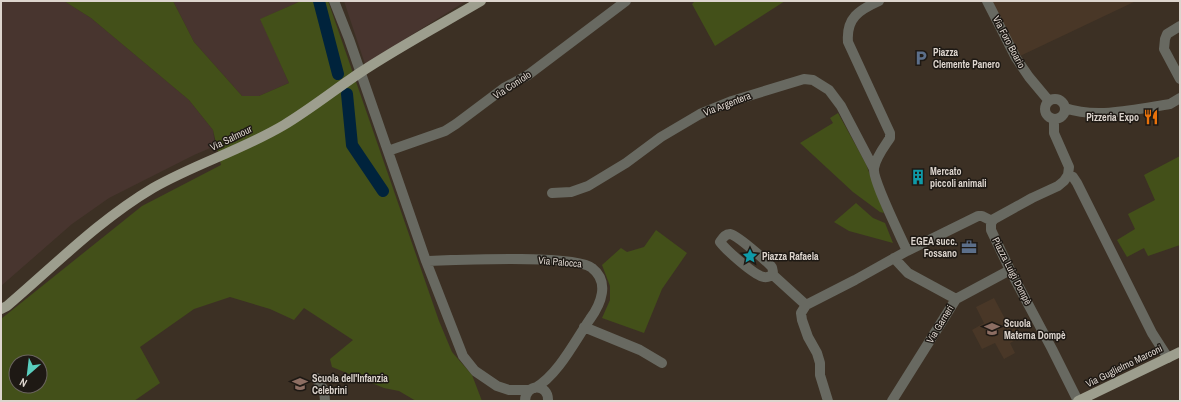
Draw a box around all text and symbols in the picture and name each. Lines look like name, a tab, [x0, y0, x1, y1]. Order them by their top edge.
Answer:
street label: Via Foro Boario	[990, 14, 1028, 71]
place label: Piazza Clemente Panero	[933, 46, 1000, 71]
parking icon: Piazza Clemente Panero	[912, 49, 930, 67]
street label: Via Coniolo	[491, 68, 534, 102]
street label: Via Argentera	[701, 89, 753, 119]
restaurant icon: Pizzeria Expo	[1142, 108, 1160, 126]
place label: Pizzeria Expo	[1086, 111, 1139, 124]
street label: Via Salmour	[208, 122, 254, 154]
place label: Mercato piccoli animali	[930, 165, 987, 190]
building icon: Mercato piccoli animali	[909, 168, 927, 186]
place label: EGEA succ. Fossano	[911, 235, 957, 260]
street label: Piazza Luigi Dompè	[989, 235, 1035, 307]
office icon: EGEA succ. Fossano	[960, 238, 978, 256]
place icon: Piazza Rafaela	[741, 247, 759, 265]
place label: Piazza Rafaela	[762, 250, 819, 263]
street label: Via Palocca	[538, 254, 583, 270]
street label: Via Garneri	[924, 303, 956, 345]
place label: Scuola Materna Dompè	[1004, 317, 1066, 342]
school or university icon: Scuola Materna Dompè	[983, 320, 1001, 338]
street label: Via Guglielmo Marconi	[1084, 342, 1164, 390]
north arrow	[8, 354, 48, 394]
place label: Scuola dell'Infanzia Celebrini	[312, 372, 388, 397]
text: N	[17, 375, 29, 391]
school or university icon: Scuola dell'Infanzia Celebrini	[291, 375, 309, 393]

